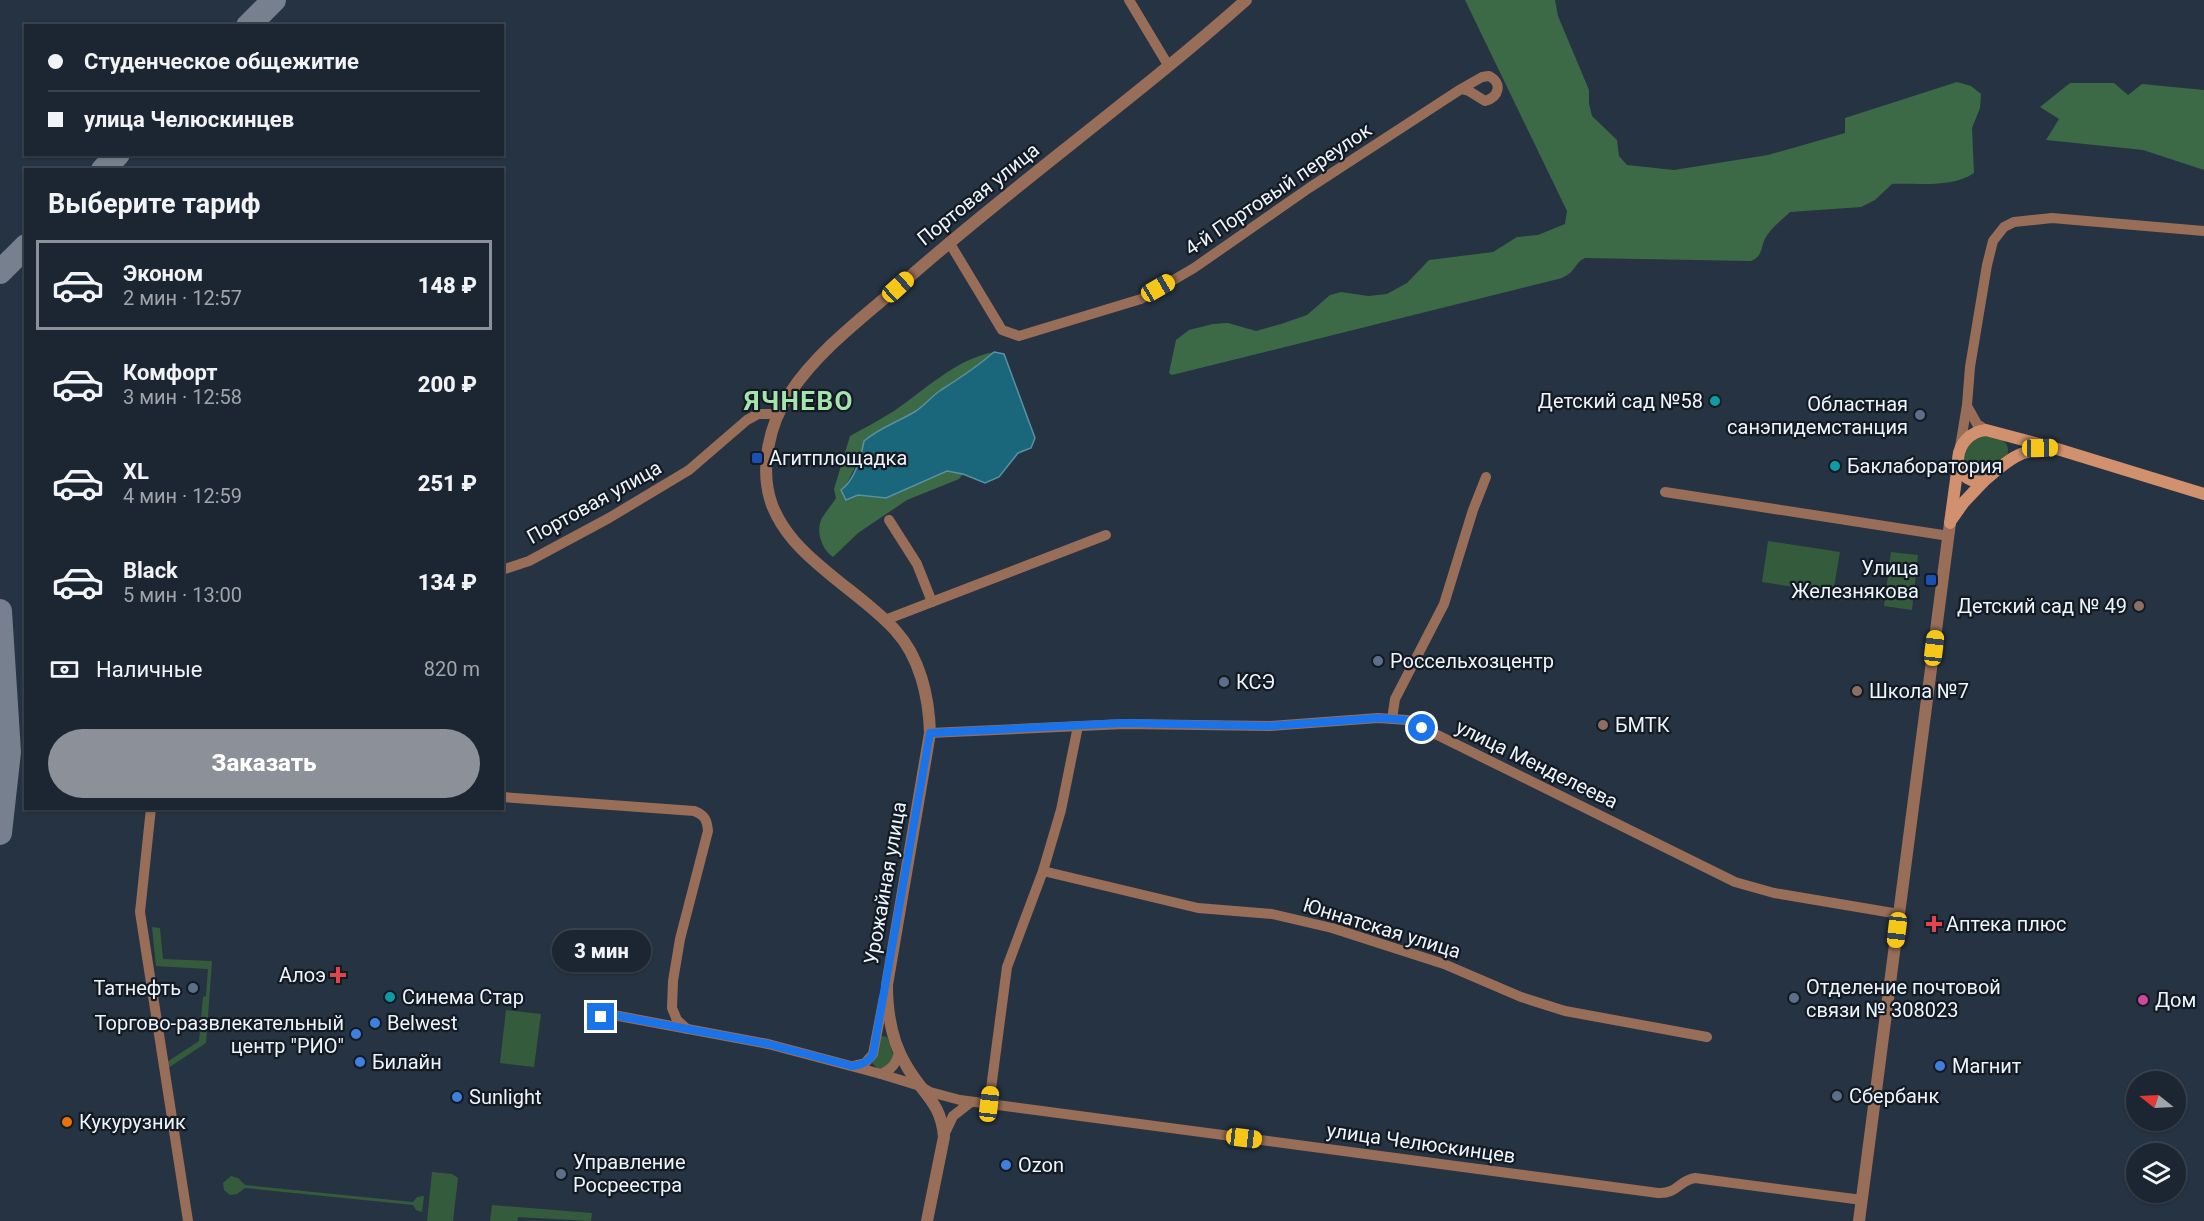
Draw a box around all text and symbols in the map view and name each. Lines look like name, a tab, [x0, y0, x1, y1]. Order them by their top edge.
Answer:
text: Студенческое общежитие	[84, 49, 359, 74]
text: улица Челюскинцев	[84, 107, 294, 132]
street label: 4-й Портовый переулок	[1180, 117, 1376, 261]
street label: Портовая улица	[912, 138, 1044, 250]
text: Выберите тариф	[48, 188, 260, 220]
icon: car	[51, 258, 105, 312]
text: Эконом	[123, 261, 203, 286]
car	[879, 268, 917, 306]
car	[1138, 271, 1178, 305]
text: 148 ₽	[418, 273, 477, 298]
text: 2 мин · 12:57	[123, 286, 242, 310]
icon: car	[51, 357, 105, 411]
text: Комфорт	[123, 360, 218, 385]
text: 200 ₽	[418, 372, 477, 397]
text: 3 мин · 12:58	[123, 385, 242, 409]
district label: ЯЧНЕВО	[743, 386, 854, 416]
place label: Детский сад №58	[1538, 389, 1703, 413]
place label: Областная санэпидемстанция	[1727, 392, 1908, 439]
marker: Детский сад №58	[1708, 394, 1722, 408]
marker: Областная санэпидемстанция	[1913, 408, 1927, 422]
car	[2022, 439, 2058, 457]
place label: Агитплощадка	[769, 446, 907, 470]
marker: Агитплощадка	[750, 451, 764, 465]
place label: Баклаборатория	[1847, 454, 2003, 478]
street label: Портовая улица	[523, 455, 665, 549]
icon: car	[51, 456, 105, 510]
text: XL	[123, 459, 149, 484]
marker: Баклаборатория	[1828, 459, 1842, 473]
text: 251 ₽	[418, 471, 477, 496]
text: 4 мин · 12:59	[123, 484, 242, 508]
icon: car	[51, 555, 105, 609]
place label: Улица Железнякова	[1791, 556, 1919, 603]
text: Black	[123, 558, 178, 583]
text: 134 ₽	[418, 570, 477, 595]
marker: Улица Железнякова	[1924, 573, 1938, 587]
text: 5 мин · 13:00	[123, 583, 242, 607]
place label: Детский сад № 49	[1957, 594, 2127, 618]
marker: Детский сад № 49	[2132, 599, 2146, 613]
car	[1923, 629, 1945, 667]
place label: Россельхозцентр	[1390, 649, 1554, 673]
icon: cash	[48, 653, 81, 686]
marker: Россельхозцентр	[1371, 654, 1385, 668]
text: Наличные	[96, 657, 202, 682]
text: 820 m	[424, 657, 480, 681]
place label: КСЭ	[1236, 670, 1275, 694]
marker: КСЭ	[1217, 675, 1231, 689]
place label: Школа №7	[1869, 679, 1969, 703]
marker: Школа №7	[1850, 684, 1864, 698]
place label: БМТК	[1615, 713, 1670, 737]
route start	[1408, 714, 1435, 741]
street label: улица Менделеева	[1452, 714, 1622, 814]
marker: БМТК	[1596, 718, 1610, 732]
button: Заказать	[48, 729, 480, 798]
street label: Урожайная улица	[859, 800, 911, 966]
street label: Юннатская улица	[1300, 893, 1464, 963]
car	[1886, 911, 1908, 949]
place label: Аптека плюс	[1946, 912, 2067, 936]
marker: Аптека плюс	[1927, 917, 1941, 931]
callout: 3 мин	[552, 930, 650, 972]
text: 3 мин	[574, 939, 629, 963]
place label: Алоэ	[279, 963, 326, 987]
marker: Алоэ	[331, 968, 345, 982]
place label: Отделение почтовой связи № 308023	[1806, 975, 2001, 1022]
place label: Татнефть	[93, 976, 181, 1000]
marker: Татнефть	[186, 981, 200, 995]
place label: Синема Стар	[402, 985, 524, 1009]
place label: Дом	[2155, 988, 2196, 1012]
marker: Синема Стар	[383, 990, 397, 1004]
marker: Отделение почтовой связи № 308023	[1787, 991, 1801, 1005]
marker: Дом	[2136, 993, 2150, 1007]
route end	[587, 1003, 614, 1030]
place label: Торгово-развлекательный центр "РИО"	[95, 1011, 344, 1058]
place label: Belwest	[387, 1011, 457, 1035]
marker: Belwest	[368, 1016, 382, 1030]
marker: Торгово-развлекательный центр "РИО"	[349, 1027, 363, 1041]
place label: Билайн	[372, 1050, 442, 1074]
place label: Магнит	[1952, 1054, 2022, 1078]
marker: Билайн	[353, 1055, 367, 1069]
marker: Магнит	[1933, 1059, 1947, 1073]
north arrow	[2126, 1071, 2186, 1131]
map controls	[2126, 1071, 2186, 1203]
place label: Сбербанк	[1849, 1084, 1939, 1108]
place label: Sunlight	[469, 1085, 541, 1109]
car	[978, 1085, 1000, 1123]
marker: Сбербанк	[1830, 1089, 1844, 1103]
marker: Sunlight	[450, 1090, 464, 1104]
place label: Кукурузник	[79, 1110, 186, 1134]
marker: Кукурузник	[60, 1115, 74, 1129]
street label: улица Челюскинцев	[1325, 1118, 1517, 1168]
car	[1225, 1127, 1263, 1149]
button: layers	[2126, 1143, 2186, 1203]
place label: Управление Росреестра	[573, 1150, 686, 1197]
place label: Ozon	[1018, 1153, 1064, 1177]
marker: Ozon	[999, 1158, 1013, 1172]
marker: Управление Росреестра	[554, 1167, 568, 1181]

